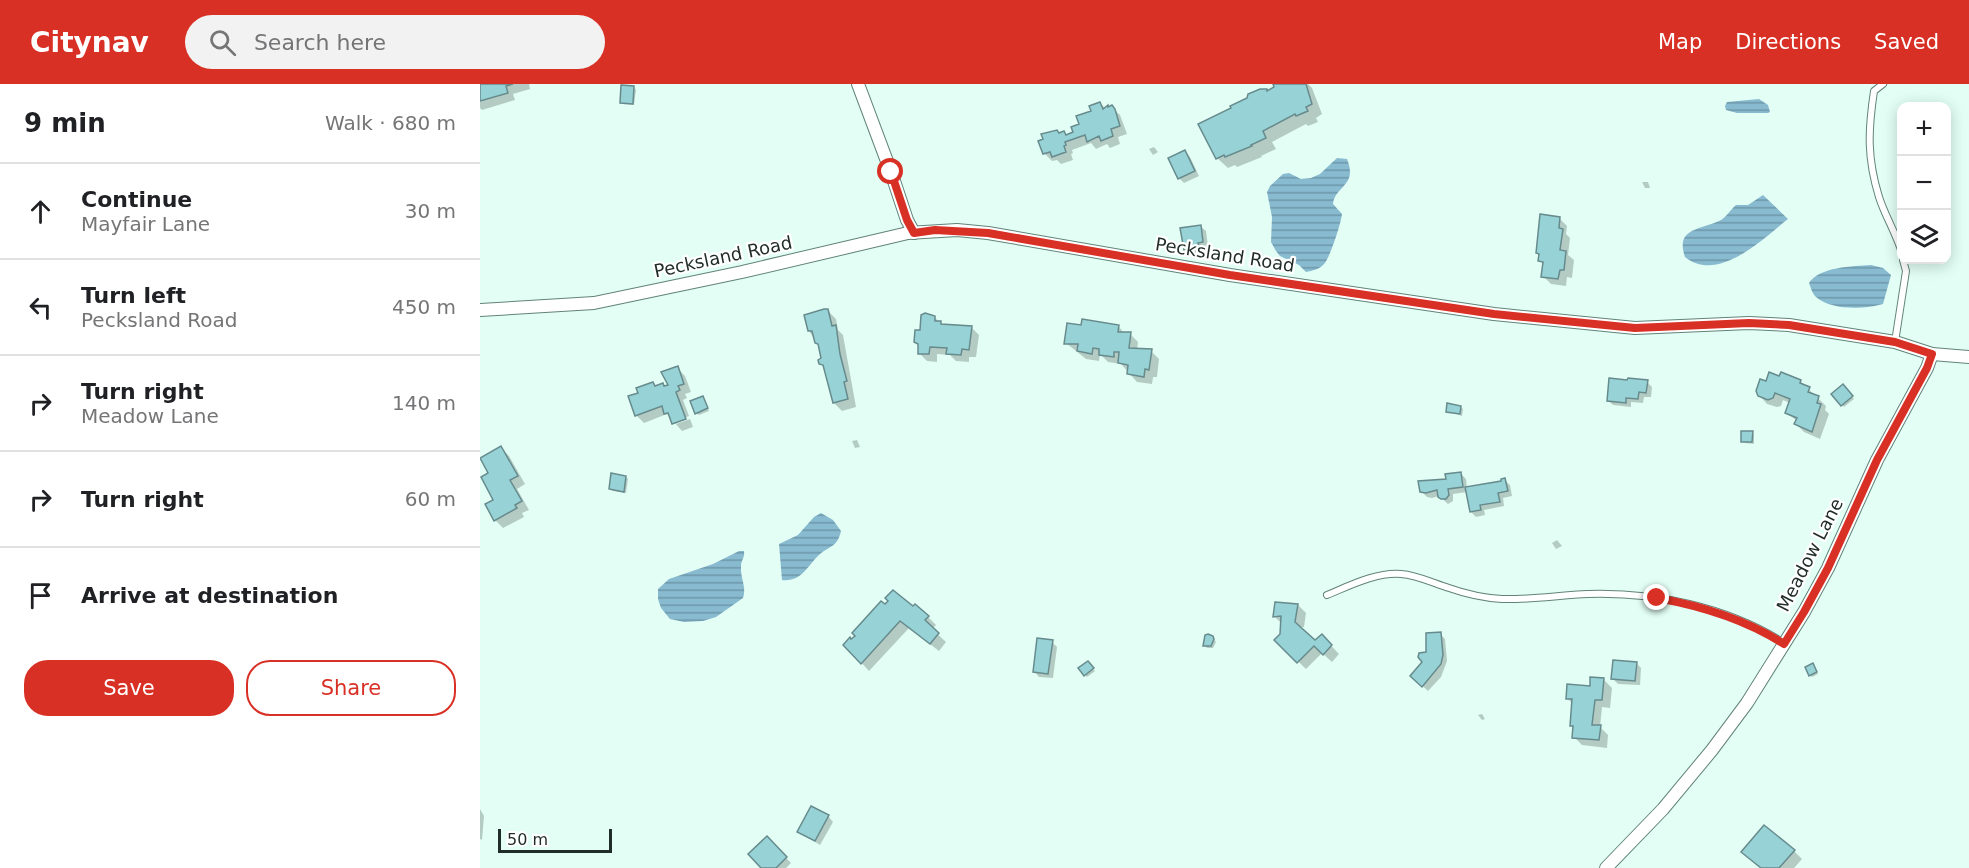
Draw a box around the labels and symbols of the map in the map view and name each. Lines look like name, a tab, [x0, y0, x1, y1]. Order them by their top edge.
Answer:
route start	[877, 158, 903, 184]
street label: Pecksland Road	[652, 232, 794, 281]
street label: Pecksland Road	[1154, 233, 1296, 276]
street label: Meadow Lane	[1772, 495, 1847, 615]
route end	[1643, 584, 1669, 610]
scale bar	[498, 826, 612, 854]

